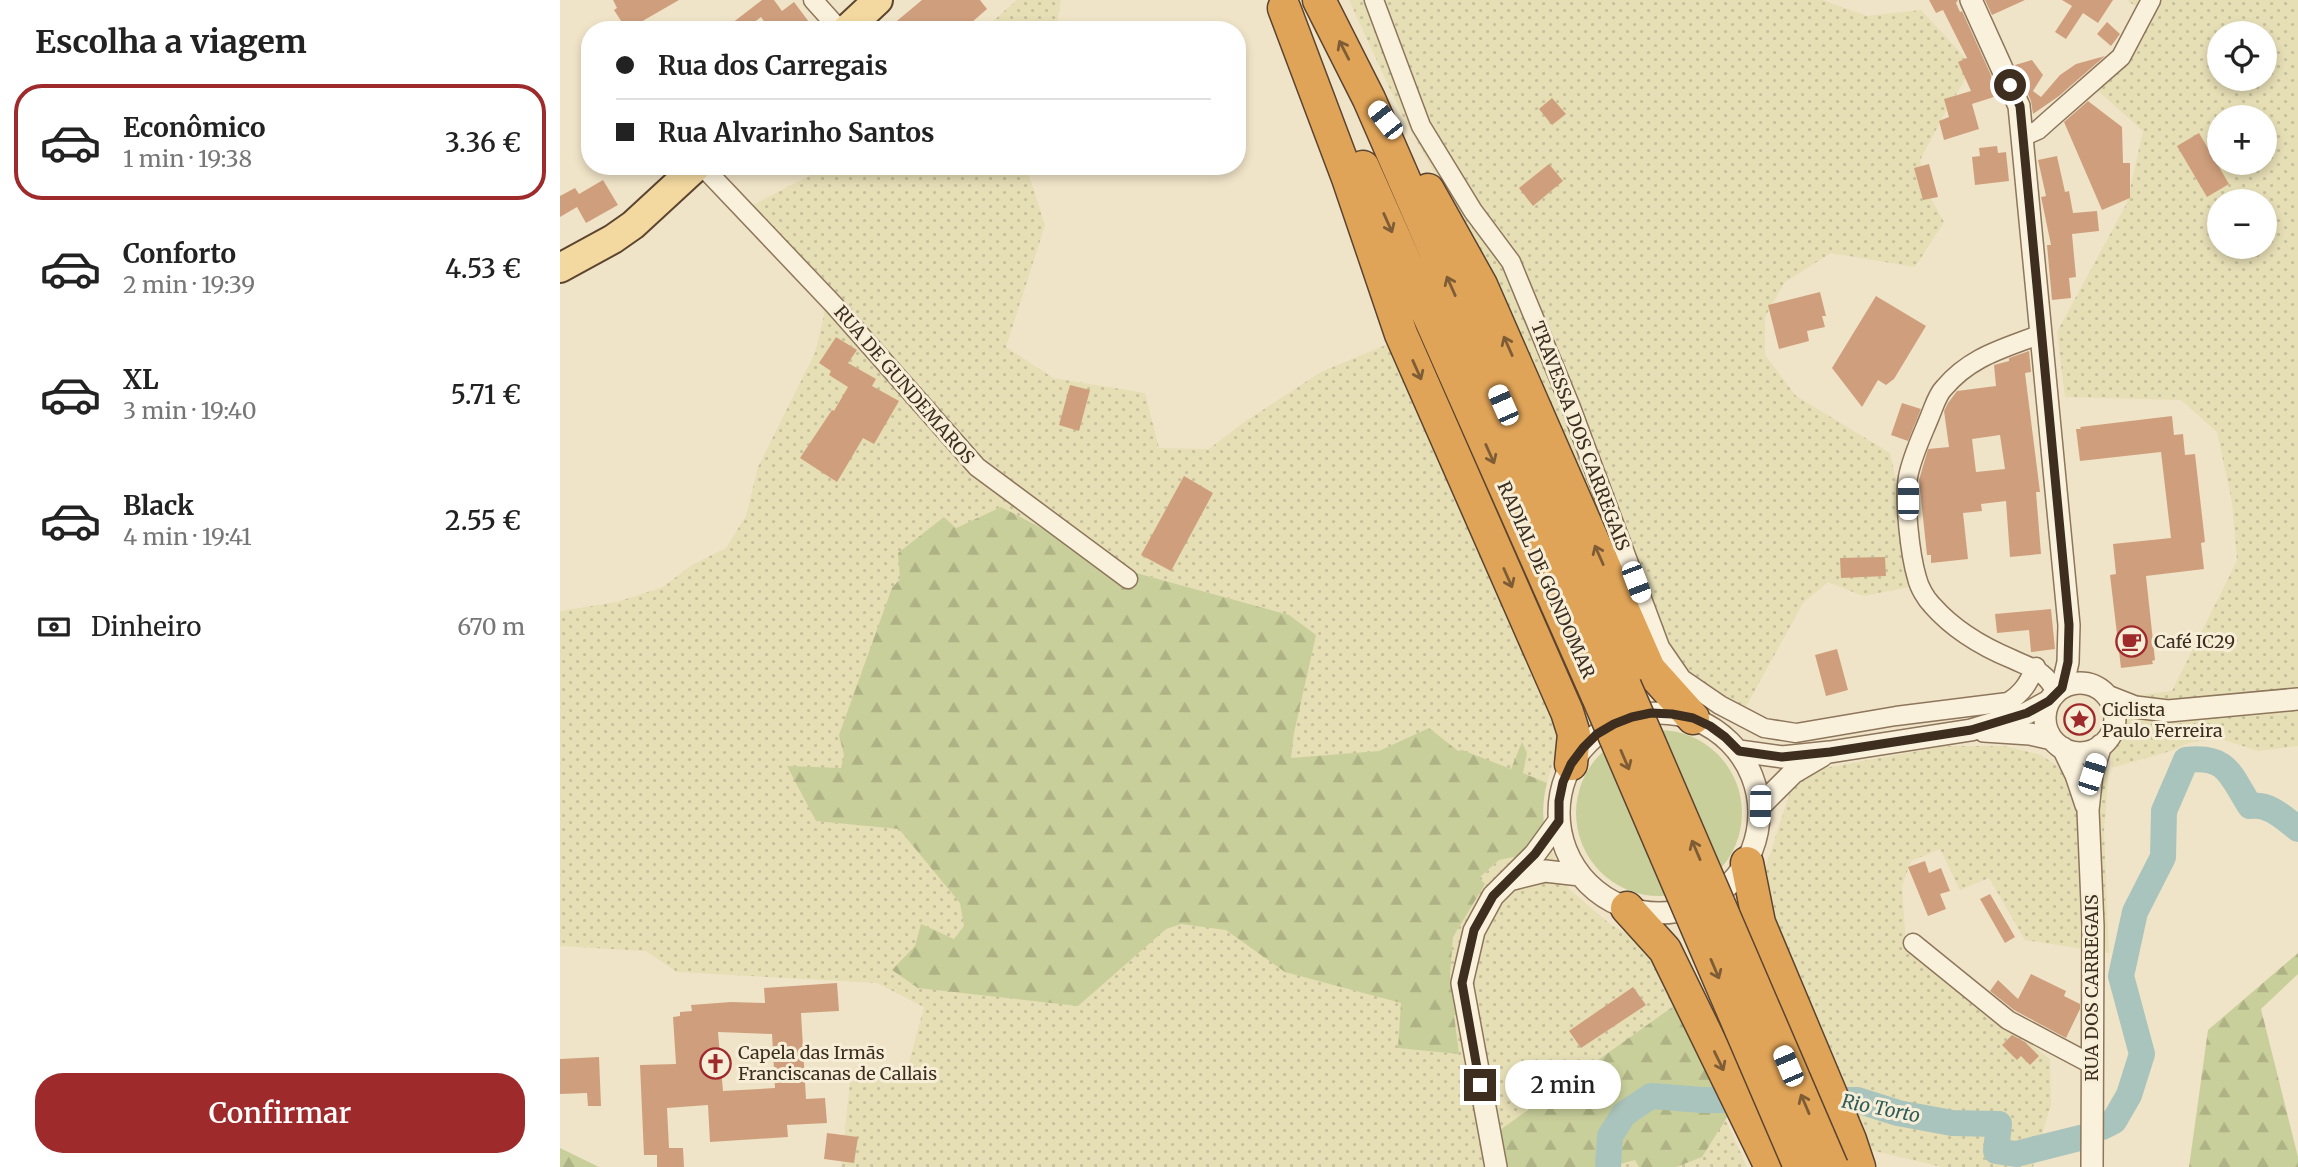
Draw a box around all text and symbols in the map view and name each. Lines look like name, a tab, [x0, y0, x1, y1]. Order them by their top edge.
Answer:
map controls	[2207, 21, 2277, 259]
button: locate	[2207, 21, 2277, 91]
text: Escolha a viagem	[35, 22, 307, 62]
one-way arrow	[1337, 40, 1351, 61]
text: Rua dos Carregais	[658, 49, 888, 82]
route start	[1994, 69, 2026, 101]
car	[1364, 97, 1407, 143]
button: +	[2207, 105, 2277, 175]
icon: car	[39, 111, 102, 174]
text: Econômico	[123, 111, 266, 144]
text: Rua Alvarinho Santos	[658, 116, 935, 149]
text: 3.36 €	[445, 126, 521, 159]
text: 1 min · 19:38	[123, 144, 252, 173]
button: −	[2207, 189, 2277, 259]
one-way arrow	[1382, 212, 1395, 234]
icon: car	[39, 237, 102, 300]
text: Conforto	[123, 237, 236, 270]
text: 4.53 €	[445, 252, 521, 285]
text: 2 min · 19:39	[123, 270, 255, 299]
one-way arrow	[1444, 276, 1457, 298]
street label: RUA DE GUNDEMAROS	[829, 301, 980, 469]
street label: TRAVESSA DOS CARREGAIS	[1526, 318, 1635, 554]
one-way arrow	[1501, 336, 1514, 357]
one-way arrow	[1411, 359, 1424, 380]
icon: car	[39, 363, 102, 426]
text: XL	[123, 363, 159, 396]
text: 5.71 €	[451, 378, 521, 411]
car	[1485, 382, 1522, 428]
text: 3 min · 19:40	[123, 396, 257, 425]
one-way arrow	[1484, 443, 1497, 464]
street label: RADIAL DE GONDOMAR	[1493, 478, 1601, 682]
car	[1898, 478, 1919, 520]
icon: car	[39, 489, 102, 552]
text: Black	[123, 489, 194, 522]
text: 2.55 €	[445, 504, 521, 537]
text: 4 min · 19:41	[123, 522, 252, 551]
one-way arrow	[1592, 544, 1605, 566]
car	[1619, 559, 1654, 605]
one-way arrow	[1503, 567, 1516, 588]
icon: cash	[35, 608, 73, 646]
text: Dinheiro	[91, 610, 201, 643]
text: 670 m	[457, 612, 525, 641]
cafe icon: Café IC29	[2114, 625, 2148, 659]
place label: Café IC29	[2154, 630, 2235, 653]
place label: Ciclista Paulo Ferreira	[2102, 698, 2223, 742]
place icon: Ciclista Paulo Ferreira	[2062, 703, 2096, 737]
one-way arrow	[1619, 749, 1632, 770]
car	[2076, 751, 2109, 797]
car	[1750, 785, 1771, 827]
one-way arrow	[1689, 840, 1702, 862]
street label: RUA DOS CARREGAIS	[2080, 894, 2103, 1082]
one-way arrow	[1709, 958, 1722, 979]
place label: Capela das Irmãs Franciscanas de Callais	[738, 1041, 937, 1085]
car	[1771, 1043, 1806, 1089]
church icon: Capela das Irmãs Franciscanas de Callais	[698, 1046, 732, 1080]
one-way arrow	[1713, 1050, 1727, 1071]
callout: 2 min	[1504, 1060, 1620, 1110]
route end	[1464, 1069, 1496, 1101]
text: 2 min	[1531, 1070, 1595, 1099]
button: Confirmar	[35, 1073, 525, 1153]
water label: Rio Torto	[1840, 1089, 1922, 1127]
one-way arrow	[1798, 1094, 1811, 1116]

